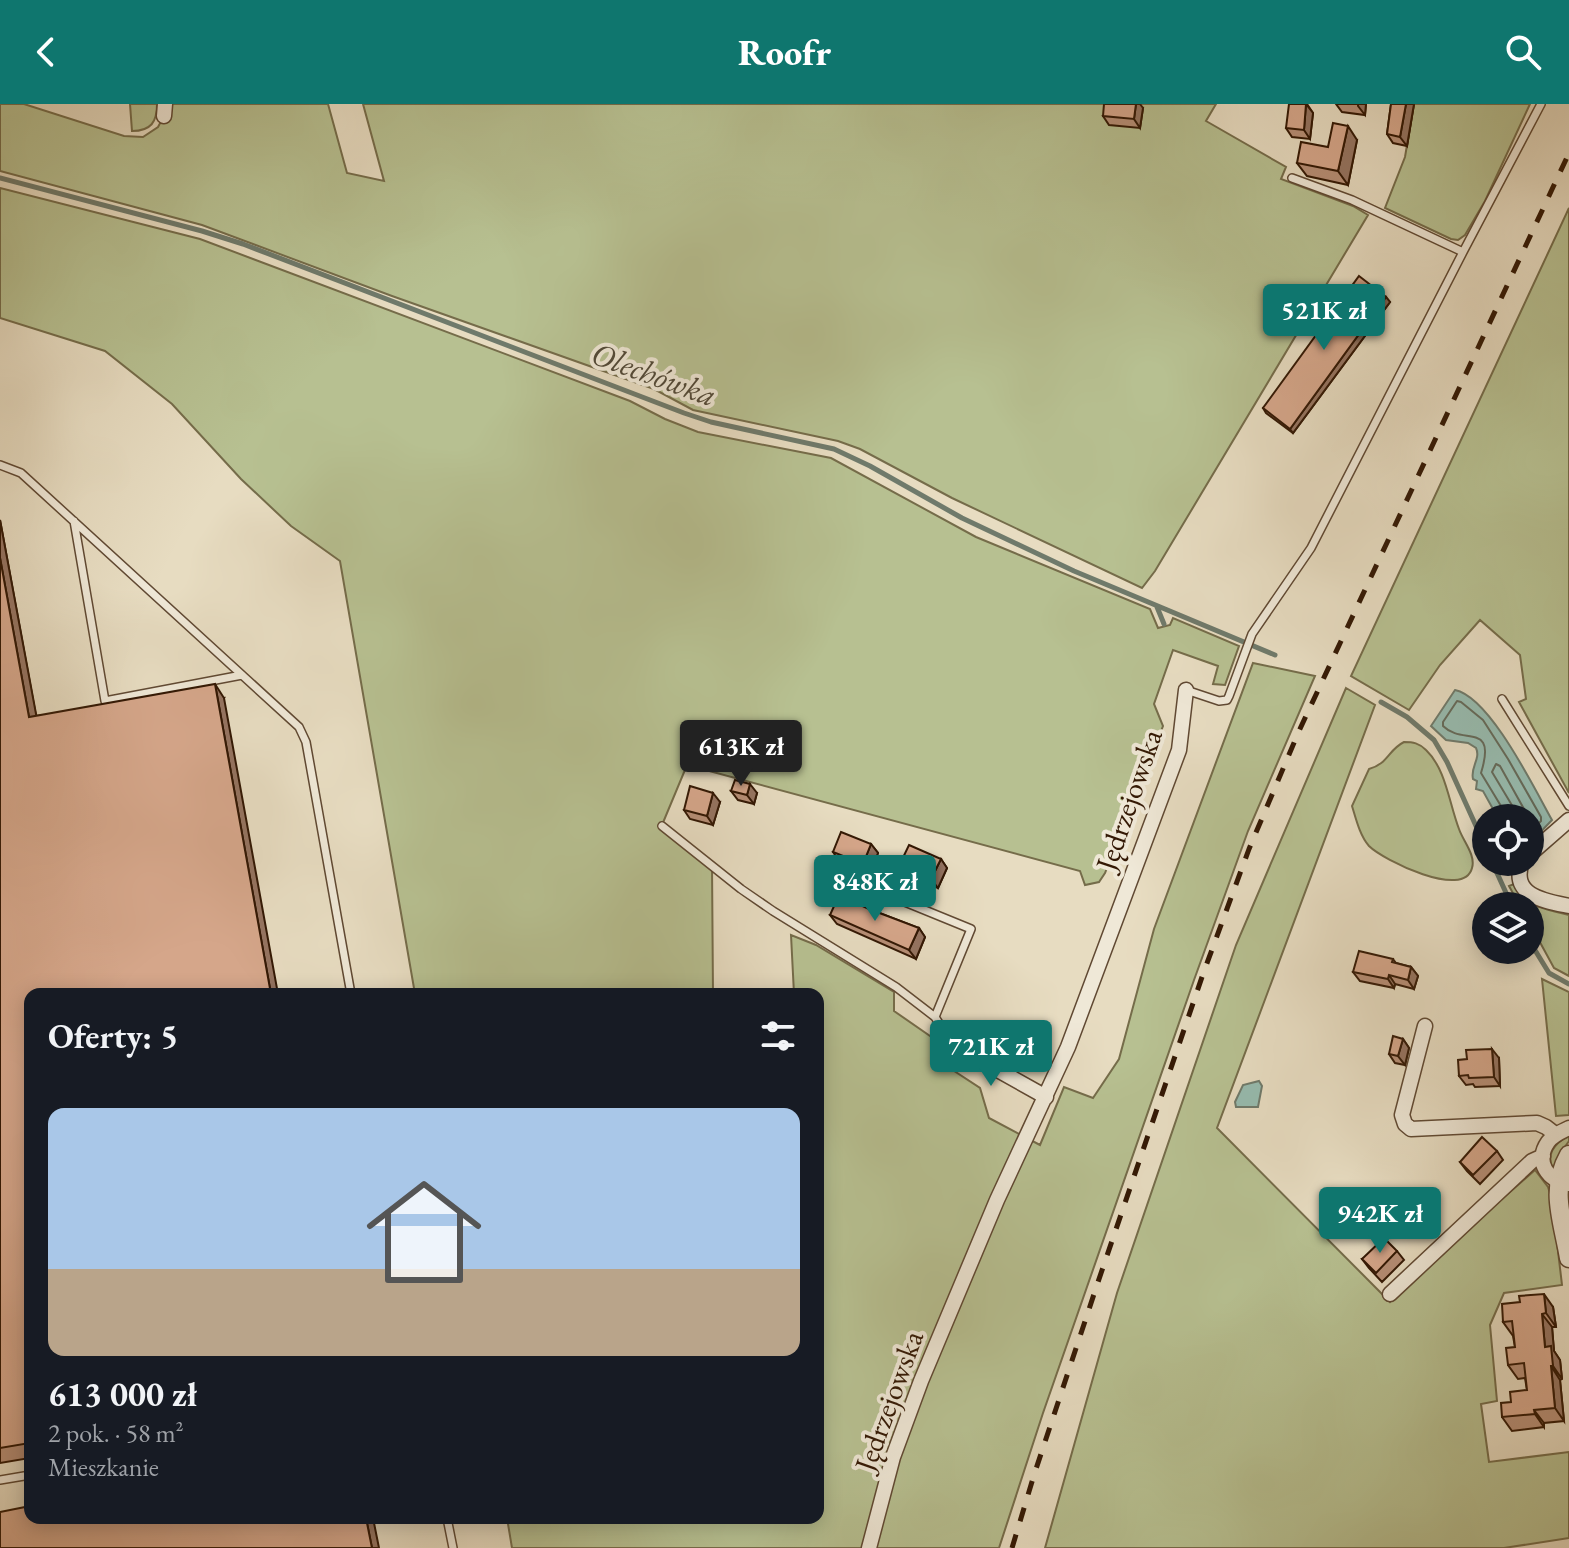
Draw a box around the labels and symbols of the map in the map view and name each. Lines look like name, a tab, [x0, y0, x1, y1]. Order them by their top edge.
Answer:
pin: 521K zł	[1250, 284, 1398, 352]
water label: Olechówka	[586, 332, 722, 416]
pin: 613K zł	[667, 720, 815, 788]
street label: Jędrzejowska	[1085, 724, 1171, 879]
pin: 848K zł	[801, 855, 949, 923]
pin: 721K zł	[917, 1020, 1065, 1088]
pin: 942K zł	[1306, 1187, 1454, 1255]
street label: Jędrzejowska	[844, 1325, 932, 1479]

